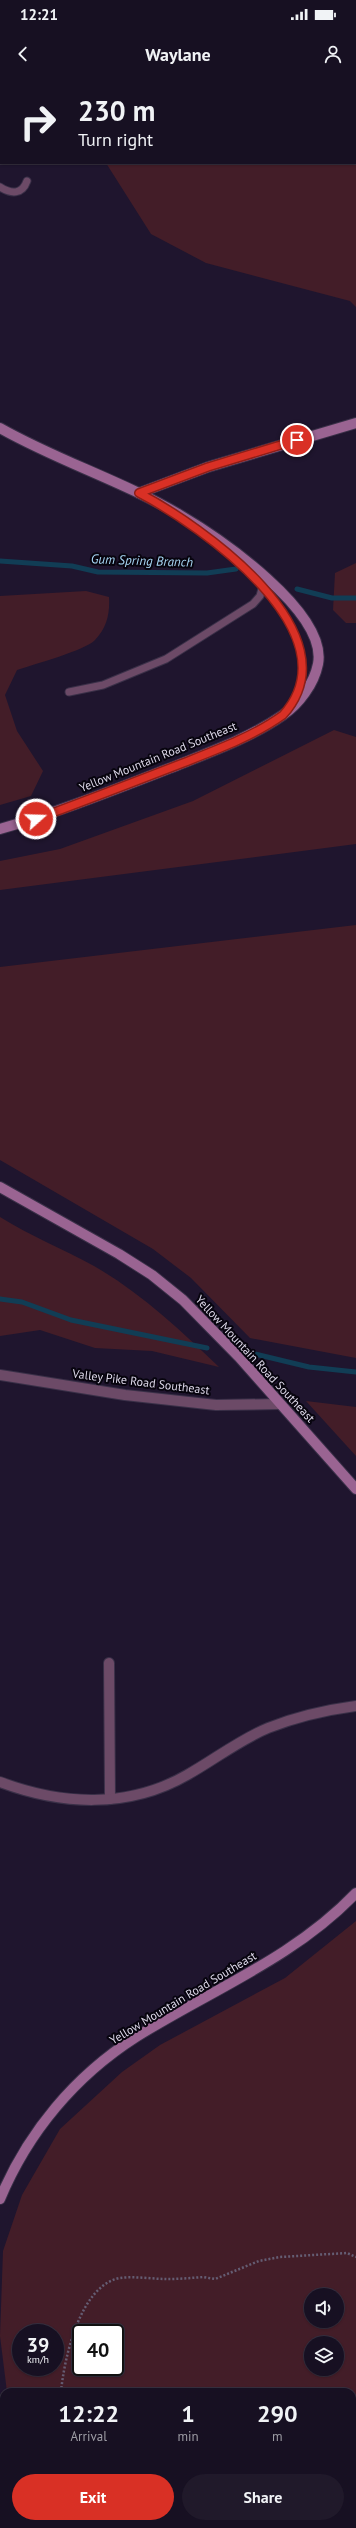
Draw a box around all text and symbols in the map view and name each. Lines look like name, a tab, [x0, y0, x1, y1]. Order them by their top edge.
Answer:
text: 12:21	[20, 5, 58, 24]
icon: back	[12, 43, 34, 65]
text: Waylane	[145, 43, 211, 66]
icon: person	[322, 43, 344, 65]
text: 230 m	[78, 92, 155, 129]
icon: right	[12, 96, 64, 148]
text: Turn right	[78, 128, 153, 151]
pin	[280, 423, 314, 457]
icon: arrive	[286, 429, 308, 451]
water label: Gum Spring Branch	[91, 550, 193, 571]
street label: Yellow Mountain Road Southeast	[77, 718, 239, 795]
position arrow	[15, 798, 57, 840]
street label: Yellow Mountain Road Southeast	[192, 1292, 318, 1425]
street label: Valley Pike Road Southeast	[71, 1366, 210, 1397]
street label: Yellow Mountain Road Southeast	[107, 1948, 259, 2047]
map controls	[304, 2288, 344, 2376]
button: sound	[304, 2288, 344, 2328]
speed limit sign: 40	[72, 2324, 124, 2376]
text: 39	[27, 2332, 49, 2358]
button: layers	[304, 2336, 344, 2376]
text: km/h	[27, 2353, 49, 2366]
text: 12:22	[58, 2398, 119, 2429]
text: 1	[181, 2398, 195, 2429]
text: 290	[257, 2398, 298, 2429]
text: Arrival	[71, 2428, 107, 2445]
text: min	[177, 2428, 199, 2445]
text: m	[272, 2428, 283, 2445]
button: Exit	[12, 2474, 174, 2520]
button: Share	[182, 2474, 344, 2520]

